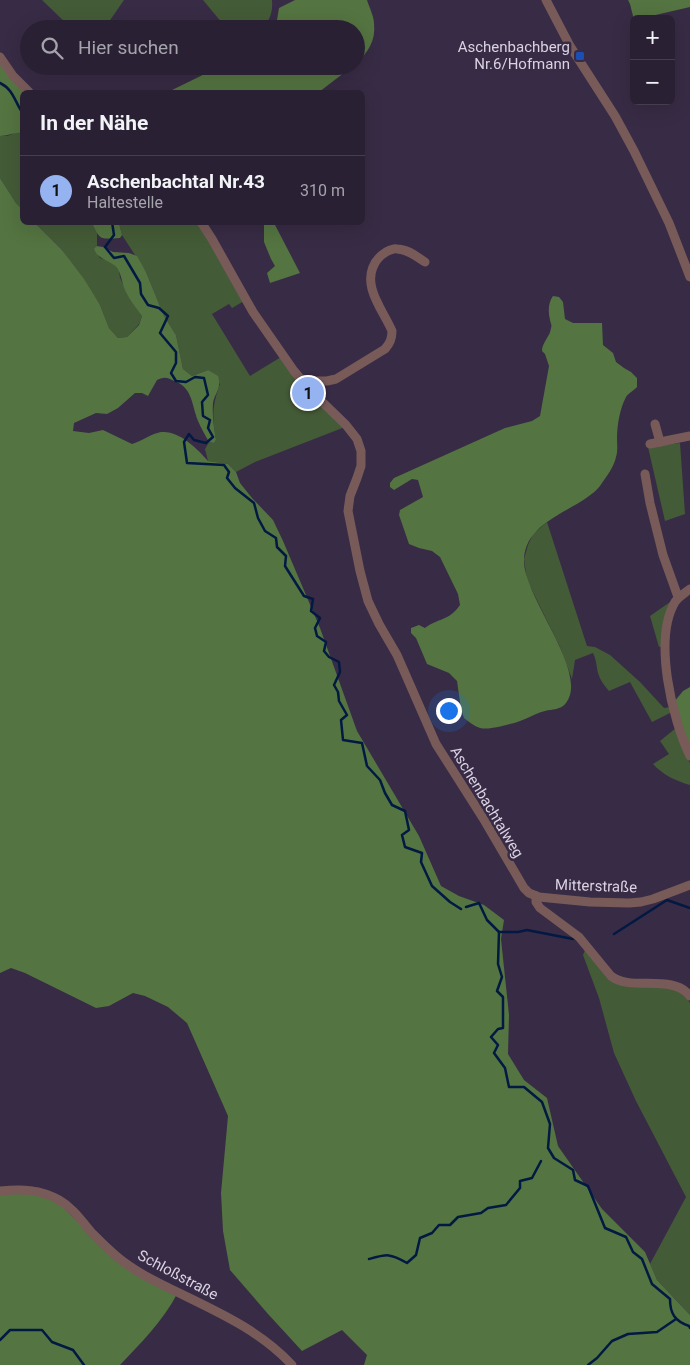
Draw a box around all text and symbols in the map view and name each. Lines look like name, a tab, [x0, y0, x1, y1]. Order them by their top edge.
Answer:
map controls	[630, 15, 675, 105]
button: +	[630, 15, 675, 60]
search box	[20, 20, 365, 75]
icon: search	[38, 34, 66, 62]
text: Hier suchen	[78, 36, 179, 59]
place label: Aschenbachberg Nr.6/Hofmann	[458, 38, 570, 73]
marker: Aschenbachberg Nr.6/Hofmann	[574, 50, 586, 62]
button: −	[630, 60, 675, 105]
text: In der Nähe	[40, 111, 148, 135]
text: Aschenbachtal Nr.43	[87, 170, 265, 193]
text: 1	[51, 181, 61, 200]
text: 310 m	[300, 181, 345, 200]
text: Haltestelle	[87, 193, 163, 212]
pin: 1	[292, 374, 324, 412]
your location	[436, 698, 462, 724]
street label: Aschenbachtalweg	[447, 743, 527, 861]
street label: Mitterstraße	[555, 876, 637, 896]
street label: Schloßstraße	[135, 1246, 221, 1304]

